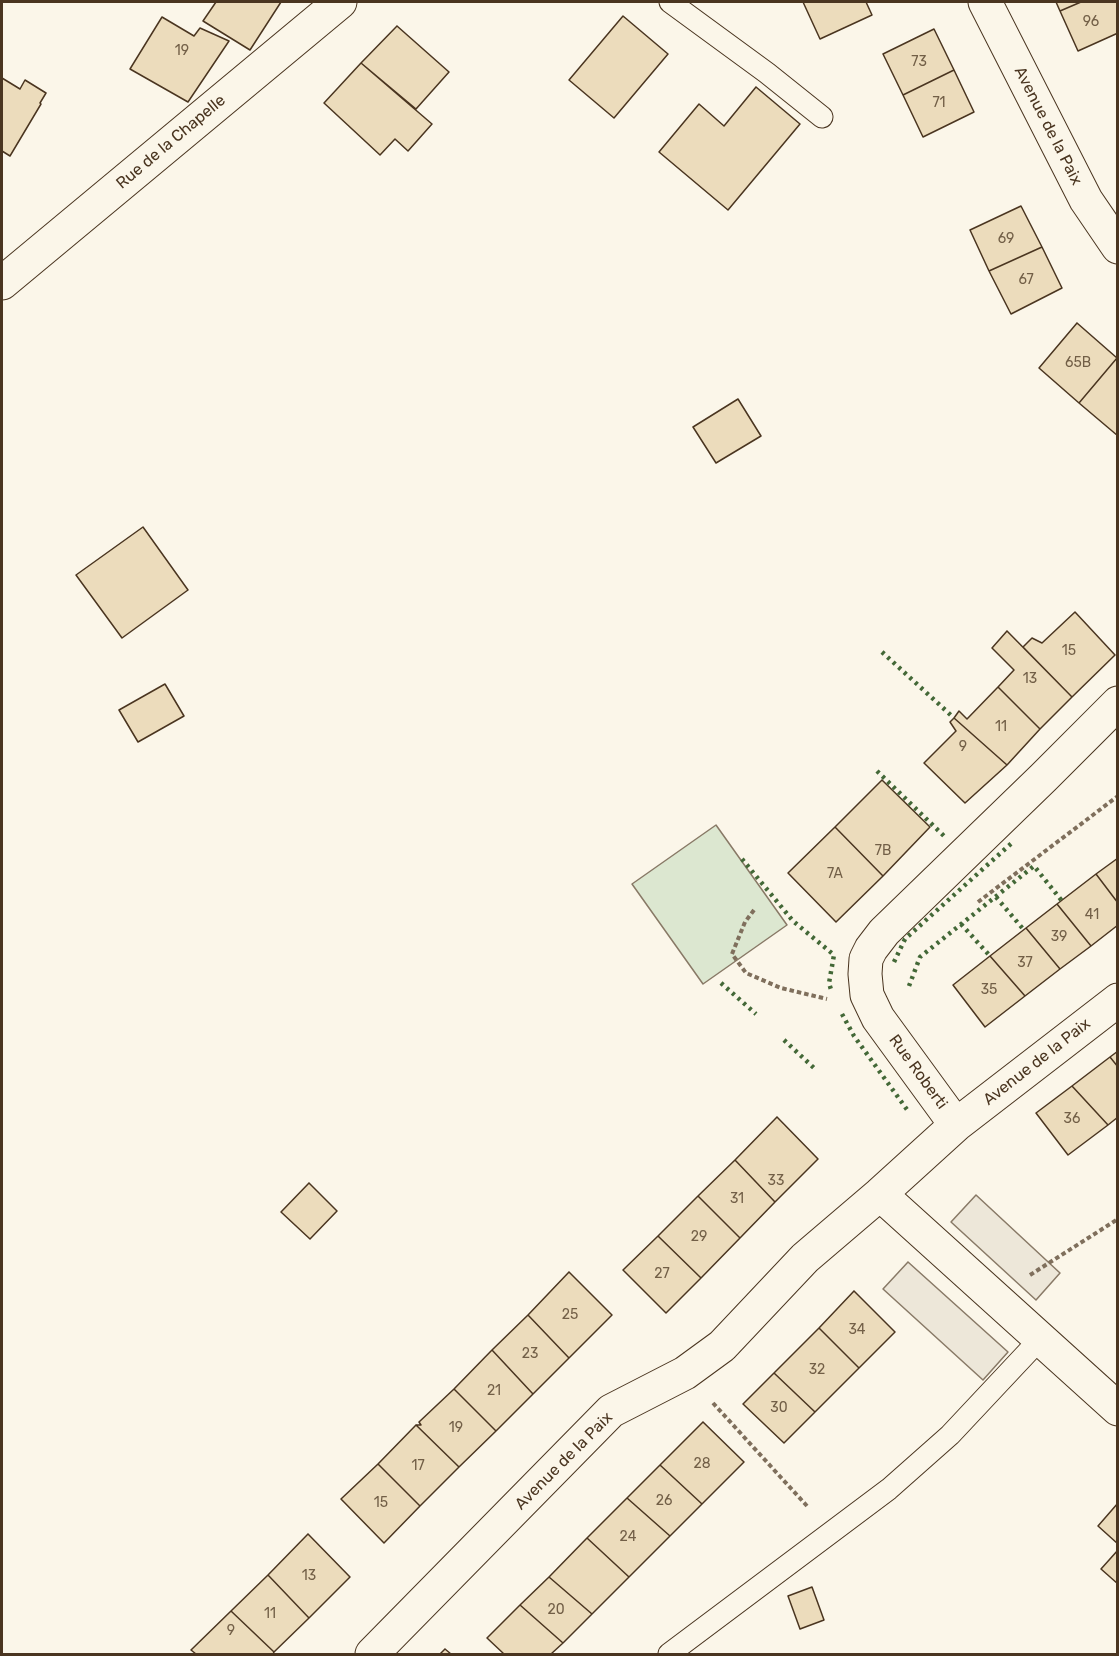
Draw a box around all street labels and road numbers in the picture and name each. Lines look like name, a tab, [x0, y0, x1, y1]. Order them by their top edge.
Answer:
street label: Avenue de la Paix	[1010, 64, 1086, 188]
street label: Rue de la Chapelle	[113, 91, 229, 193]
street label: Avenue de la Paix	[980, 1014, 1094, 1110]
street label: Rue Roberti	[885, 1031, 951, 1113]
street label: Avenue de la Paix	[511, 1408, 617, 1514]

